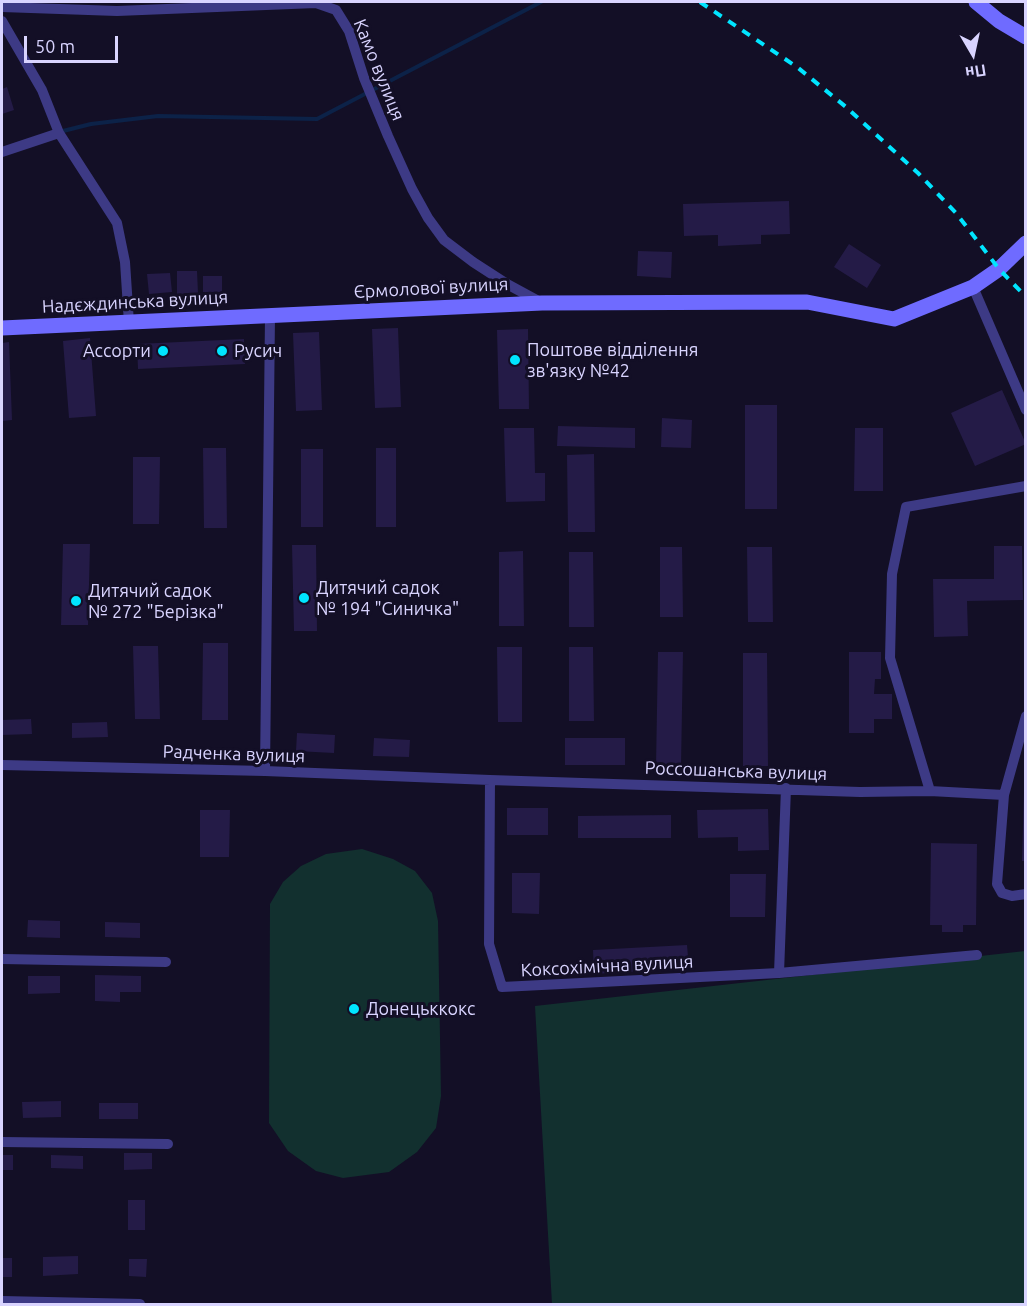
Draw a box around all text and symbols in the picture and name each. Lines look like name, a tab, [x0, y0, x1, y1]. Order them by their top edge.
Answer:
street label: Камо вулиця	[349, 16, 409, 124]
scale bar	[27, 24, 122, 62]
north arrow	[943, 24, 1003, 84]
text: 50 m	[35, 36, 75, 56]
text: Пн	[964, 61, 988, 82]
street label: Єрмолової вулиця	[353, 273, 509, 303]
street label: Надєждинська вулиця	[41, 286, 229, 318]
place label: Поштове відділення зв'язку №42	[527, 339, 698, 382]
place label: Ассорти	[83, 340, 151, 362]
place label: Русич	[234, 340, 282, 362]
marker: Ассорти	[156, 344, 170, 358]
marker: Русич	[215, 344, 229, 358]
marker: Поштове відділення зв'язку №42	[508, 353, 522, 367]
place label: Дитячий садок № 194 "Синичка"	[316, 577, 459, 620]
place label: Дитячий садок № 272 "Берізка"	[88, 580, 224, 622]
marker: Дитячий садок № 194 "Синичка"	[297, 591, 311, 605]
marker: Дитячий садок № 272 "Берізка"	[69, 594, 83, 608]
street label: Радченка вулиця	[162, 741, 306, 767]
street label: Россошанська вулиця	[644, 757, 828, 785]
street label: Коксохімічна вулиця	[520, 951, 694, 981]
place label: Донецьккокс	[366, 998, 475, 1020]
marker: Донецьккокс	[347, 1002, 361, 1016]

